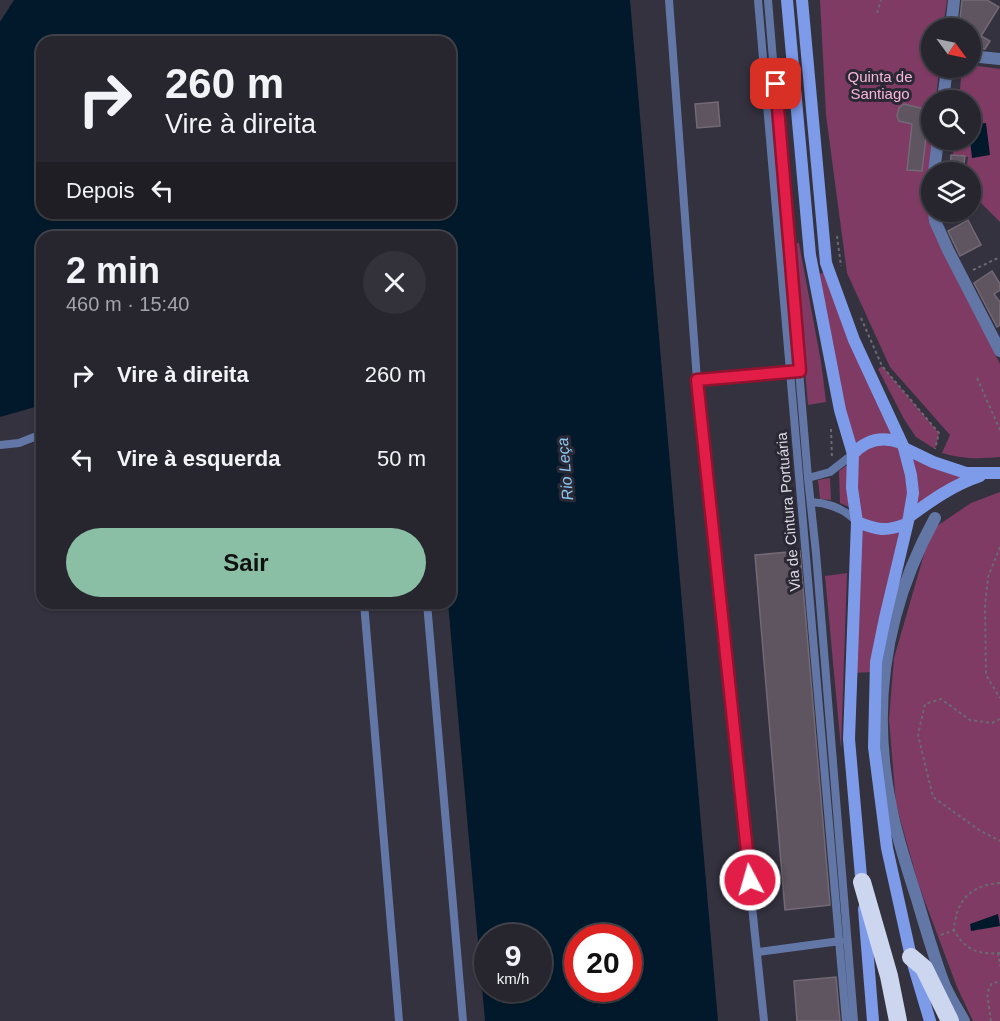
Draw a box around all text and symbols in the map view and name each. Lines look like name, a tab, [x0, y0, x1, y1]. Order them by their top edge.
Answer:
north arrow	[921, 18, 981, 78]
map controls	[921, 18, 981, 222]
pin	[750, 58, 801, 109]
icon: right	[66, 60, 144, 138]
text: 260 m	[165, 60, 284, 107]
icon: arrive	[759, 67, 792, 100]
park label: Quinta de Santiago	[847, 68, 913, 102]
button: search	[921, 90, 981, 150]
text: Vire à direita	[165, 109, 316, 139]
button: layers	[921, 162, 981, 222]
icon: left	[146, 174, 179, 207]
text: Depois	[66, 178, 134, 203]
text: 2 min	[66, 250, 160, 291]
button: close	[363, 251, 426, 314]
text: 460 m · 15:40	[66, 293, 189, 315]
icon: right	[66, 359, 99, 392]
text: Vire à direita	[117, 362, 249, 387]
text: 260 m	[365, 362, 426, 387]
street label: Via de Cintura Portuária	[773, 431, 803, 592]
water label: Rio Leça	[554, 437, 576, 501]
icon: left	[66, 443, 99, 476]
text: Vire à esquerda	[117, 446, 280, 471]
text: 50 m	[377, 446, 426, 471]
button: Sair	[66, 528, 426, 597]
position arrow	[718, 848, 782, 912]
speed limit sign: 20	[564, 924, 642, 1002]
text: 9	[505, 939, 521, 972]
text: km/h	[497, 970, 529, 987]

